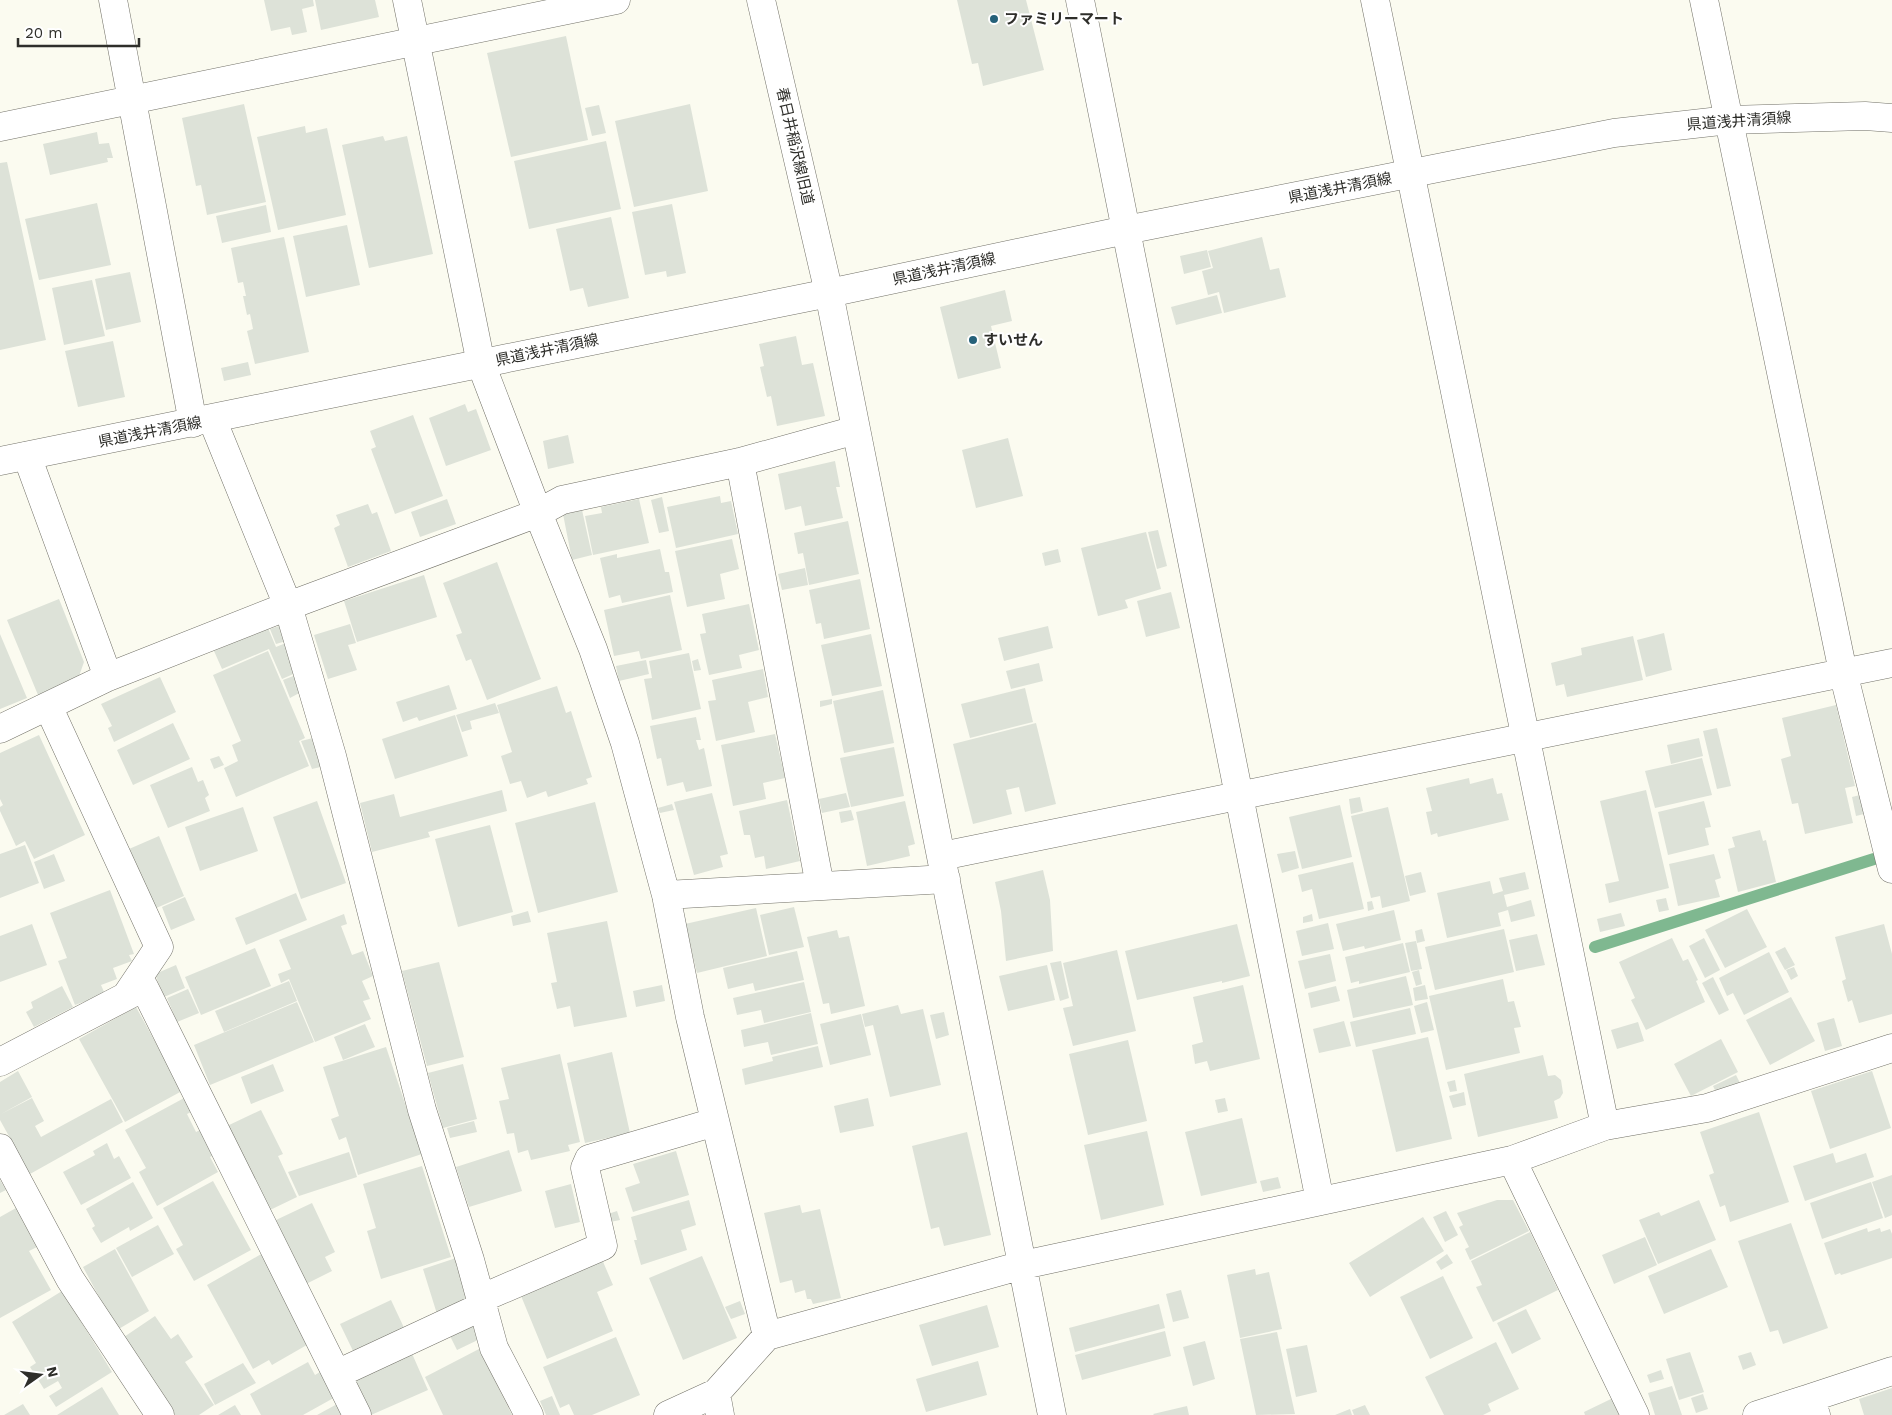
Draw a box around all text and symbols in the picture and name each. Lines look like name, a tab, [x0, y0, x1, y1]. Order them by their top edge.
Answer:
place label: ファミリーマート	[1004, 10, 1124, 28]
marker: ファミリーマート	[988, 13, 1000, 25]
scale bar	[18, 15, 139, 47]
text: 20 m	[25, 24, 63, 42]
street label: 春日井稲沢線旧道	[773, 86, 817, 206]
street label: 県道浅井清須線	[1686, 108, 1792, 134]
street label: 県道浅井清須線	[1287, 169, 1393, 207]
street label: 県道浅井清須線	[891, 249, 997, 289]
street label: 県道浅井清須線	[494, 330, 600, 370]
place label: すいせん	[983, 331, 1043, 349]
marker: すいせん	[967, 334, 979, 346]
street label: 県道浅井清須線	[97, 413, 203, 451]
north arrow	[15, 1350, 65, 1400]
text: N	[44, 1365, 62, 1379]

